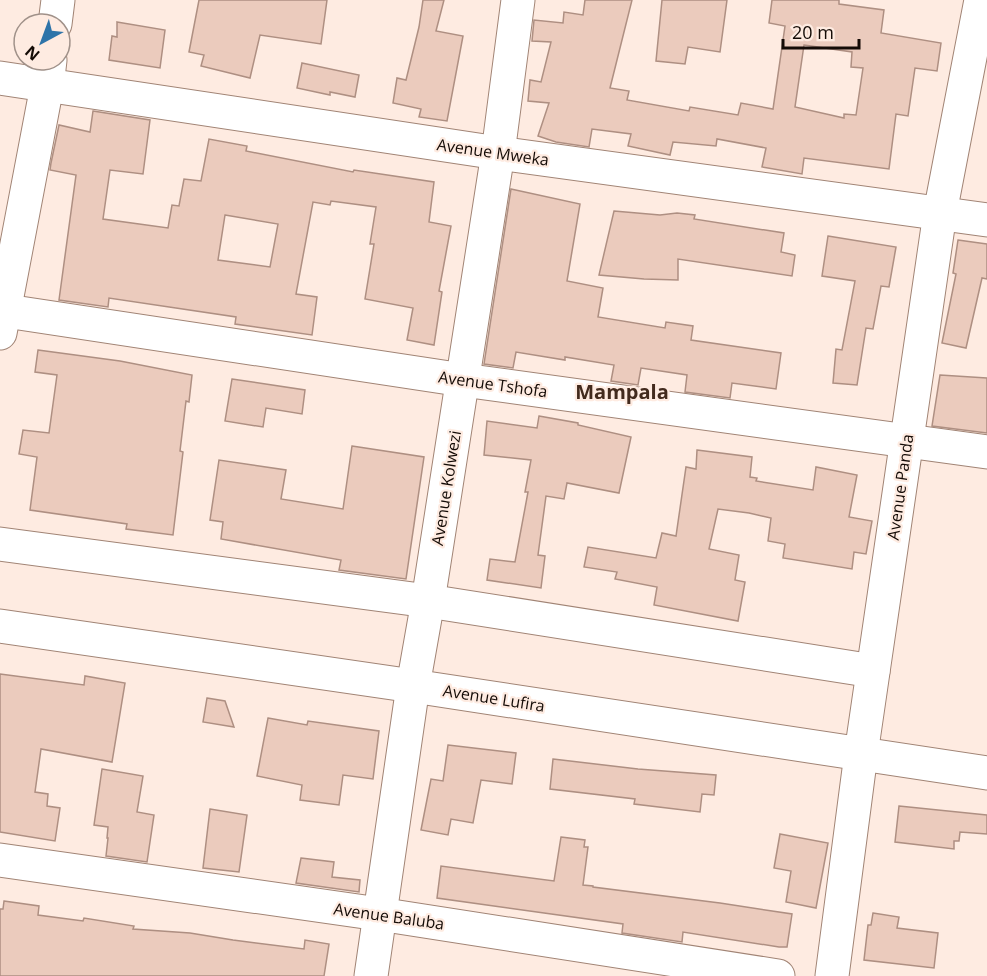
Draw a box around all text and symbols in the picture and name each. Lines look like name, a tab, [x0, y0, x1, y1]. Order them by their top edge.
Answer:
north arrow	[12, 12, 72, 72]
scale bar	[783, 12, 860, 50]
text: 20 m	[792, 20, 834, 44]
text: N	[20, 41, 44, 66]
street label: Avenue Mweka	[436, 133, 550, 171]
street label: Avenue Tshofa	[437, 365, 549, 403]
district label: Mampala	[575, 378, 669, 405]
street label: Avenue Kolwezi	[426, 429, 466, 547]
street label: Avenue Panda	[882, 433, 918, 541]
street label: Avenue Lufira	[441, 679, 547, 717]
street label: Avenue Baluba	[332, 897, 446, 935]

